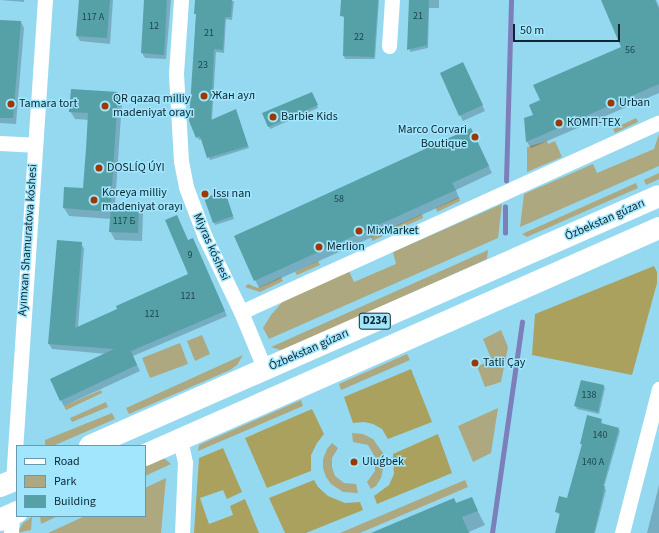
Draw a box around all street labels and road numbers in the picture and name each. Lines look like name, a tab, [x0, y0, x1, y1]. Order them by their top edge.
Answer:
street label: Ayımxan Shamuratova kóshesi	[16, 164, 40, 316]
street label: Ózbekstan gúzarı	[563, 196, 647, 244]
street label: Miyras kóshesi	[190, 211, 232, 283]
road number: D234	[358, 312, 392, 330]
street label: Ózbekstan gúzarı	[267, 326, 351, 374]

